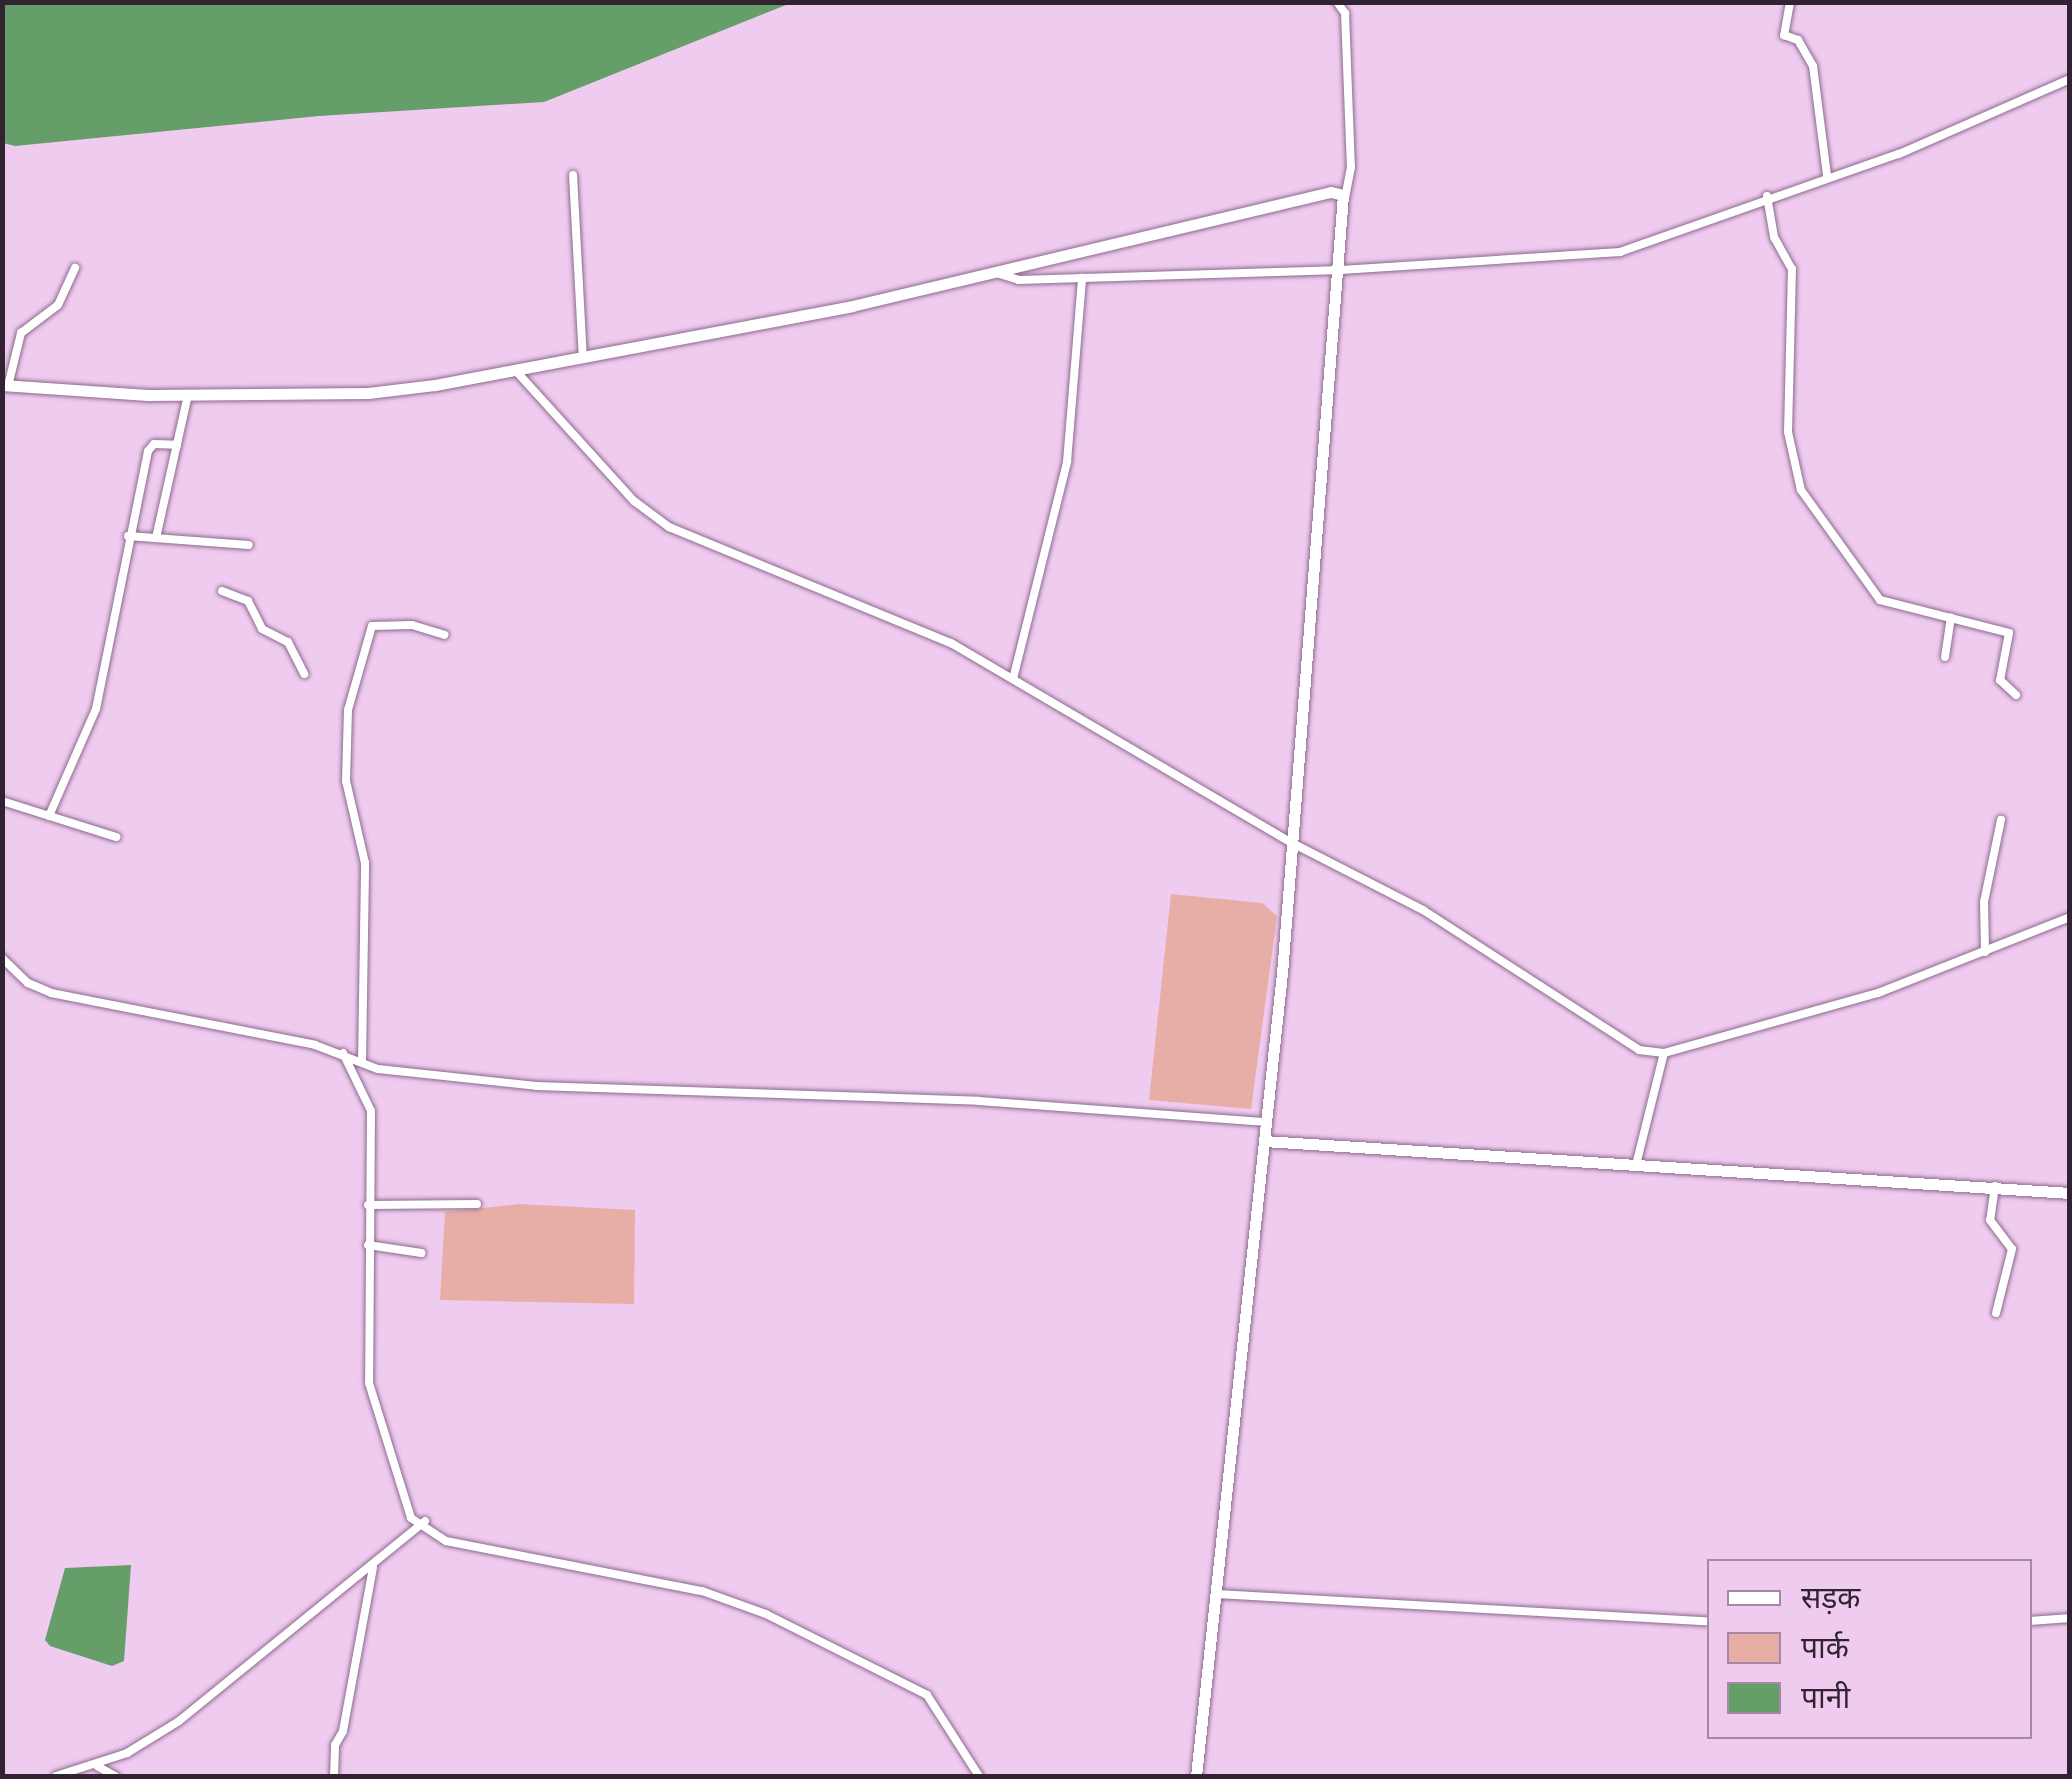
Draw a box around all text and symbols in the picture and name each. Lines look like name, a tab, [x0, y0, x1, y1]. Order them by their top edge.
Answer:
legend	[1707, 1559, 2032, 1739]
text: सड़क	[1801, 1576, 1860, 1617]
text: पार्क	[1801, 1626, 1849, 1667]
text: पानी	[1801, 1676, 1850, 1717]

